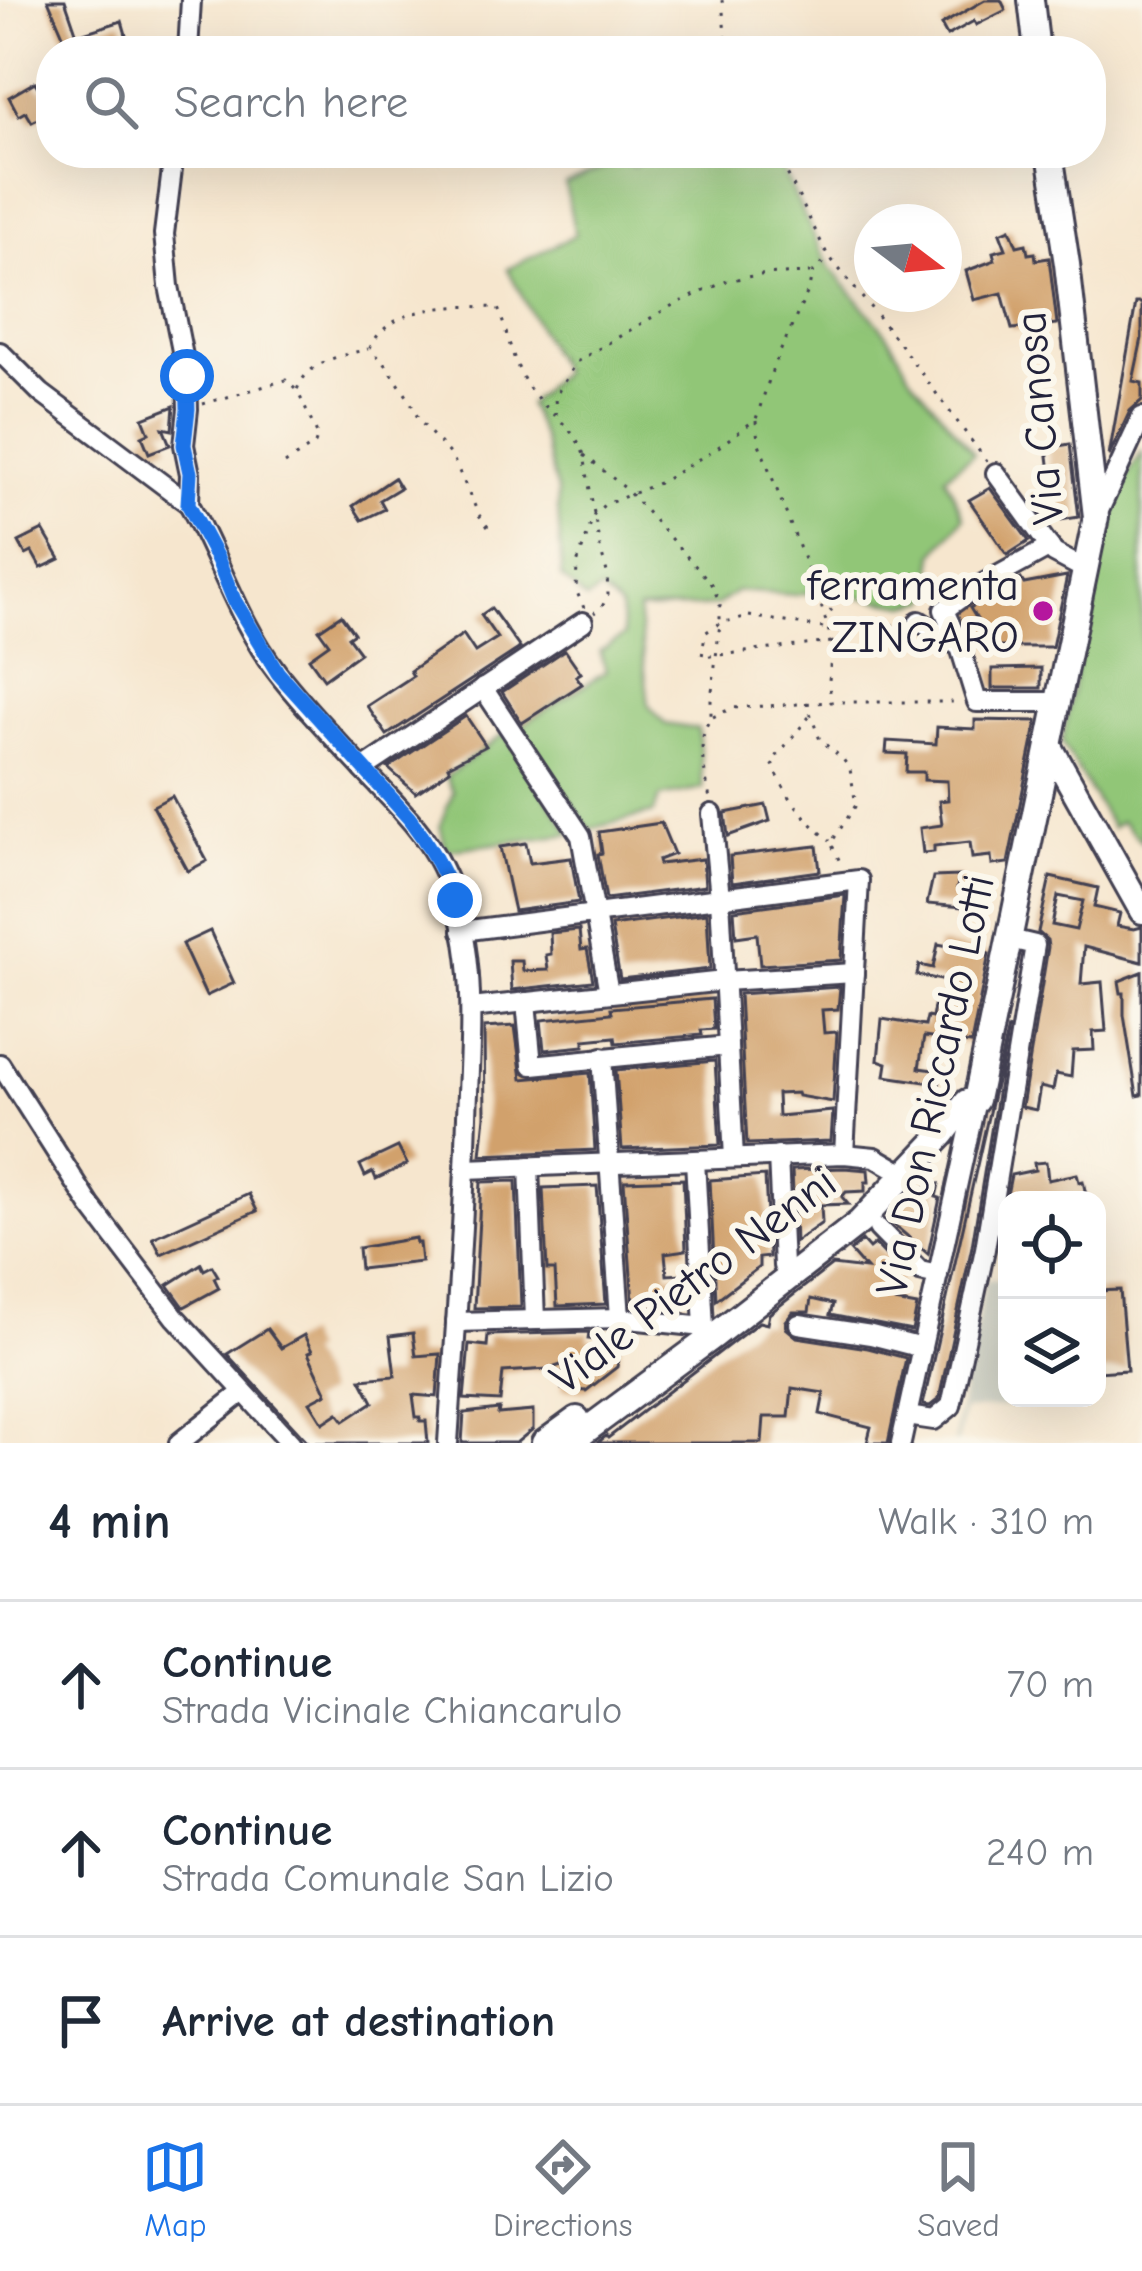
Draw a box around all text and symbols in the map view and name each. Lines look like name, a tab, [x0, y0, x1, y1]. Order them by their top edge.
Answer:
search box	[36, 36, 1106, 168]
icon: search	[78, 69, 144, 135]
text: Search here	[174, 76, 408, 128]
north arrow	[854, 204, 962, 312]
street label: Via Canosa	[1004, 309, 1074, 527]
route start	[160, 349, 214, 403]
place label: ferramenta ZINGARO	[806, 559, 1019, 663]
marker: ferramenta ZINGARO	[1030, 598, 1056, 624]
street label: Via Don Riccardo Lotti	[865, 870, 1005, 1300]
route end	[428, 873, 482, 927]
street label: Viale Pietro Nenni	[540, 1156, 846, 1404]
map controls	[998, 1191, 1106, 1407]
button: locate	[998, 1191, 1106, 1299]
button: layers	[998, 1299, 1106, 1407]
text: 4 min	[48, 1492, 171, 1551]
text: Walk · 310 m	[878, 1499, 1094, 1544]
text: Continue	[162, 1636, 332, 1688]
icon: ahead	[48, 1652, 114, 1718]
text: 70 m	[1007, 1662, 1094, 1707]
text: Strada Vicinale Chiancarulo	[162, 1688, 622, 1733]
text: Continue	[162, 1804, 332, 1856]
icon: ahead	[48, 1820, 114, 1886]
text: 240 m	[986, 1830, 1094, 1875]
text: Strada Comunale San Lizio	[162, 1856, 614, 1901]
icon: arrive	[48, 1988, 114, 2054]
text: Arrive at destination	[162, 1995, 555, 2047]
tab: Map	[142, 2134, 208, 2244]
tab: Directions	[493, 2134, 633, 2244]
tab: Saved	[917, 2134, 1000, 2244]

